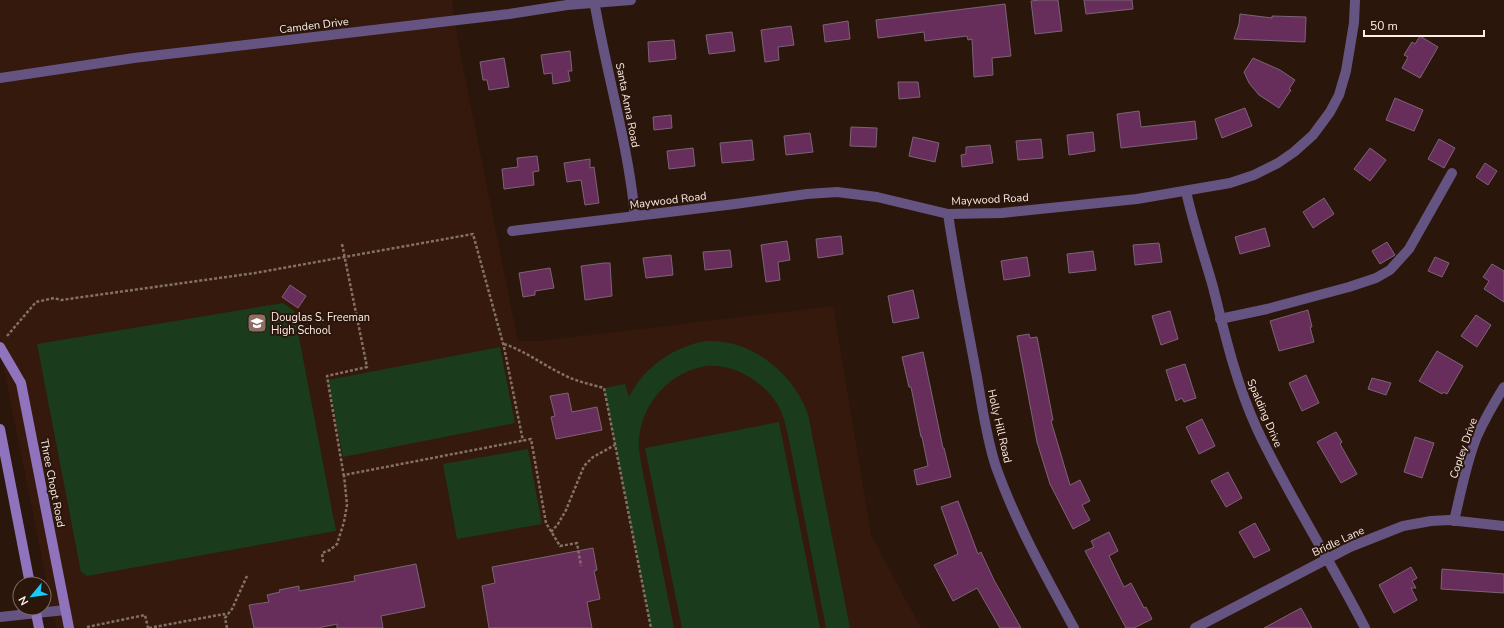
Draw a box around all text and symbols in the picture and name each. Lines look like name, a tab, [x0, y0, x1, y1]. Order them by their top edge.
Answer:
scale bar	[1364, 12, 1484, 38]
street label: Camden Drive	[278, 14, 350, 37]
text: 50 m	[1370, 18, 1398, 34]
street label: Santa Anna Road	[612, 61, 643, 149]
street label: Maywood Road	[629, 188, 707, 213]
street label: Maywood Road	[951, 190, 1029, 209]
place label: Douglas S. Freeman High School	[271, 310, 370, 338]
school or university icon: Douglas S. Freeman High School	[246, 312, 268, 334]
street label: Spalding Drive	[1243, 377, 1286, 450]
street label: Holly Hill Road	[984, 388, 1015, 464]
street label: Copley Drive	[1446, 416, 1481, 480]
street label: Three Chopt Road	[37, 438, 68, 529]
street label: Bridle Lane	[1310, 523, 1367, 560]
north arrow	[12, 576, 52, 616]
text: N	[15, 593, 32, 608]

